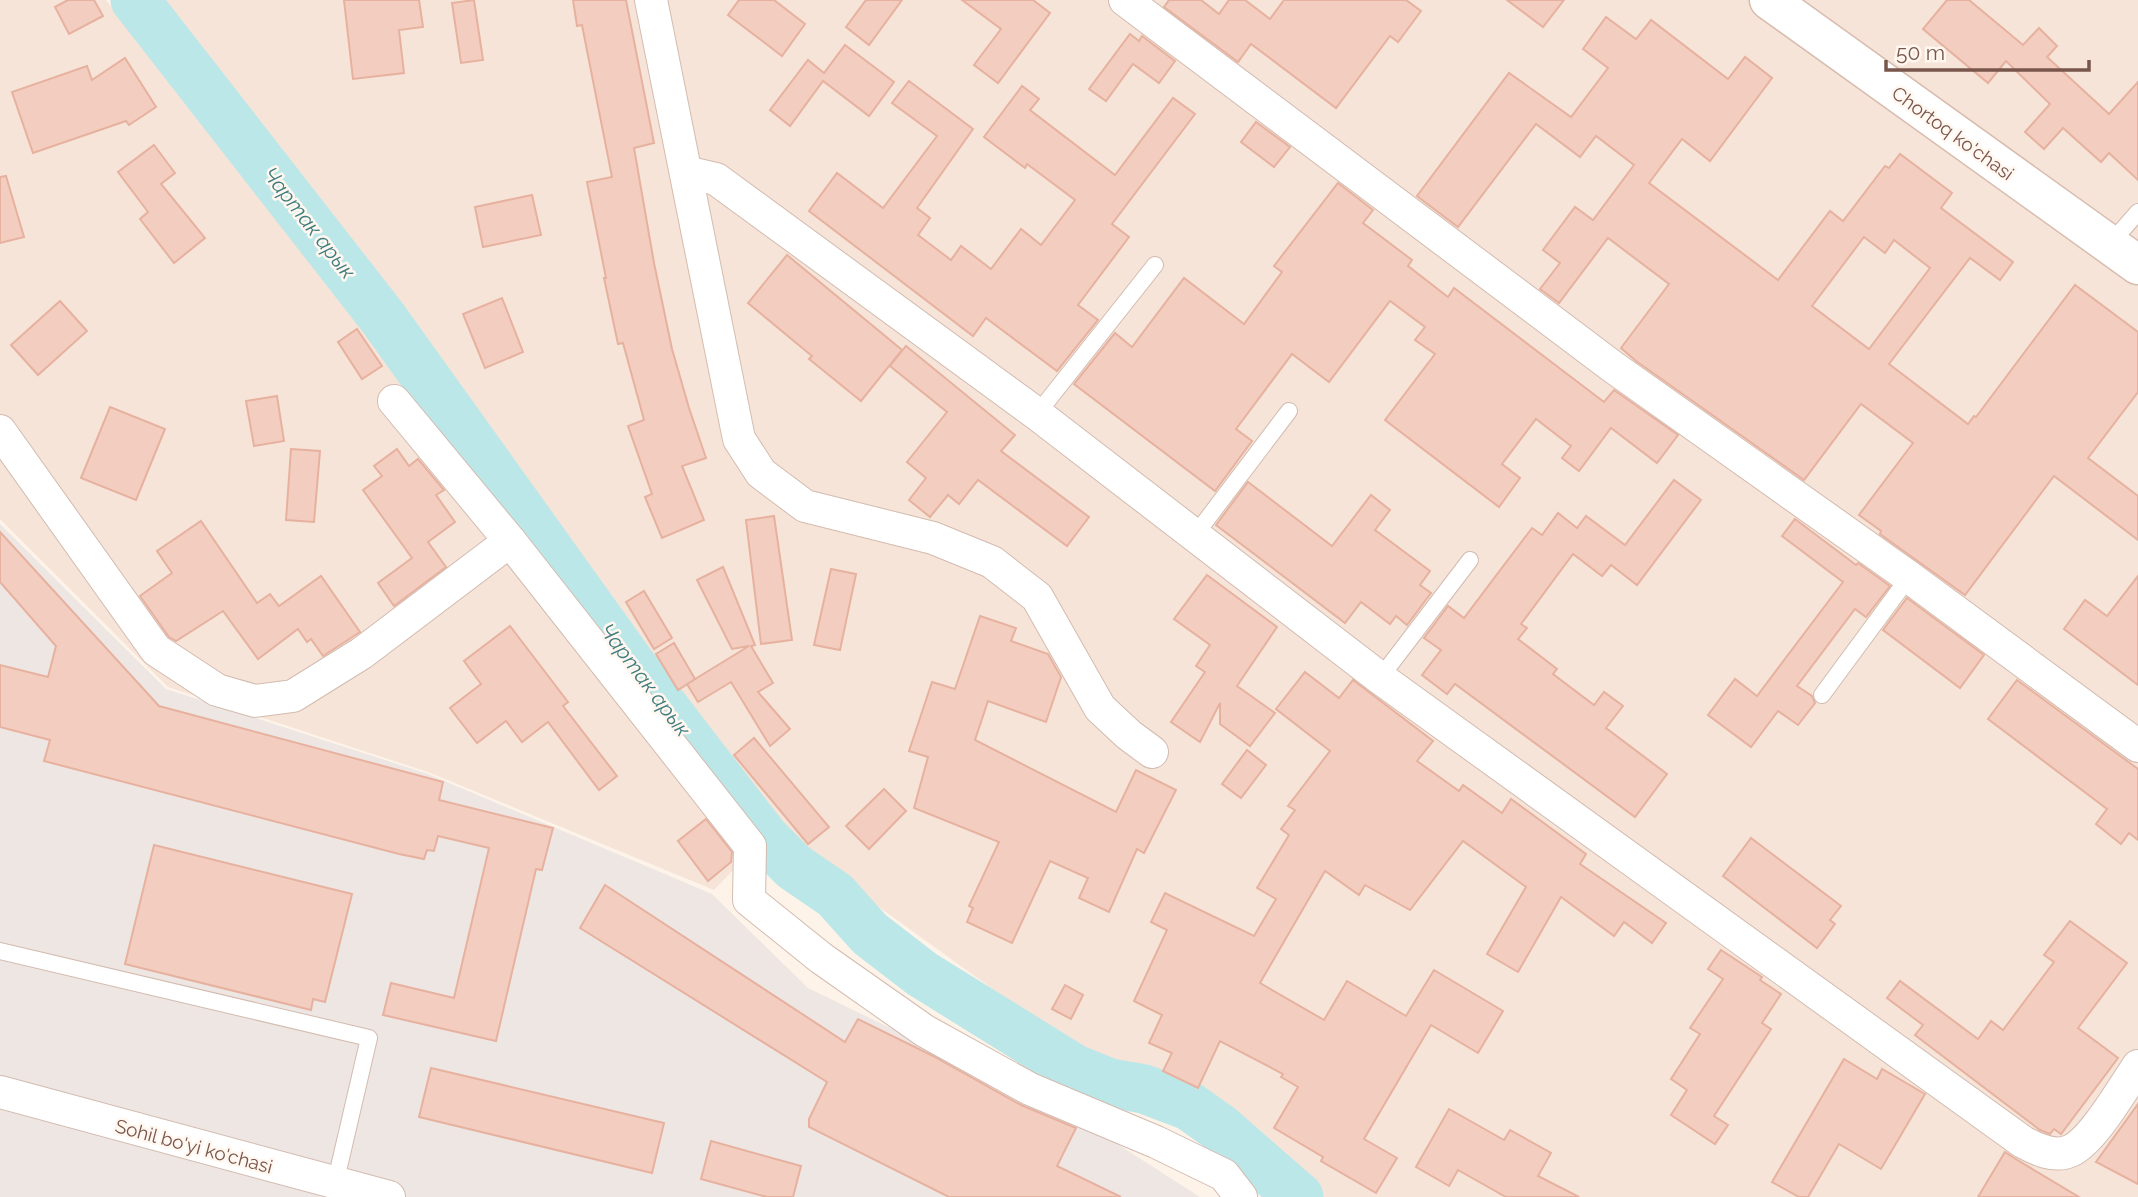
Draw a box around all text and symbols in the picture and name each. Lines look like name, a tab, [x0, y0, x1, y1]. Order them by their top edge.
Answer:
scale bar	[1886, 28, 2089, 72]
text: 50 m	[1896, 40, 1945, 65]
street label: Chortoq ko'chasi	[1888, 81, 2018, 185]
water label: Чартак арык	[258, 162, 361, 284]
water label: Чартак арык	[595, 618, 696, 742]
street label: Sohil bo'yi ko'chasi	[113, 1114, 275, 1178]

